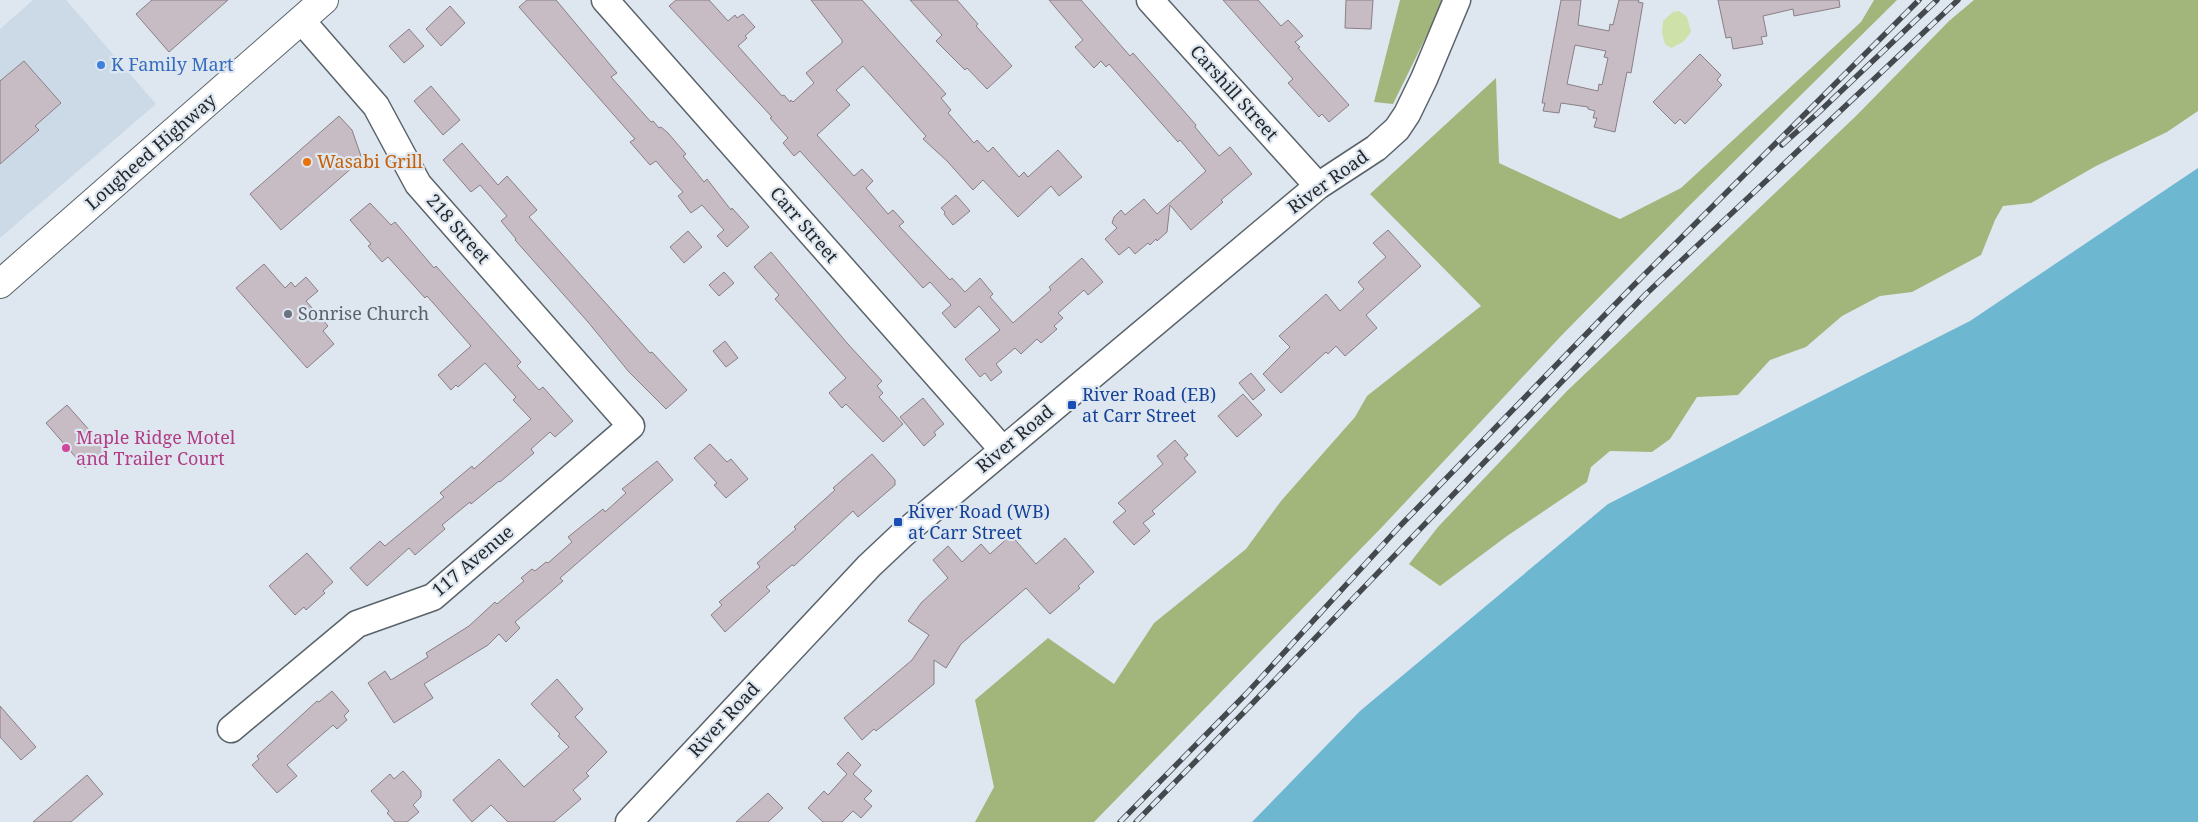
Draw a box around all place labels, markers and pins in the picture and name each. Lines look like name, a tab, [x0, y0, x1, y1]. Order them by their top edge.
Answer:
place label: K Family Mart	[111, 52, 233, 76]
marker: K Family Mart	[95, 59, 107, 71]
place label: Wasabi Grill	[317, 149, 423, 173]
marker: Wasabi Grill	[301, 156, 313, 168]
place label: Sonrise Church	[298, 301, 429, 325]
marker: Sonrise Church	[282, 308, 294, 320]
place label: River Road (EB) at Carr Street	[1082, 382, 1216, 427]
marker: River Road (EB) at Carr Street	[1066, 399, 1078, 411]
place label: Maple Ridge Motel and Trailer Court	[76, 425, 236, 470]
marker: Maple Ridge Motel and Trailer Court	[60, 442, 72, 454]
place label: River Road (WB) at Carr Street	[908, 499, 1050, 544]
marker: River Road (WB) at Carr Street	[892, 516, 904, 528]

